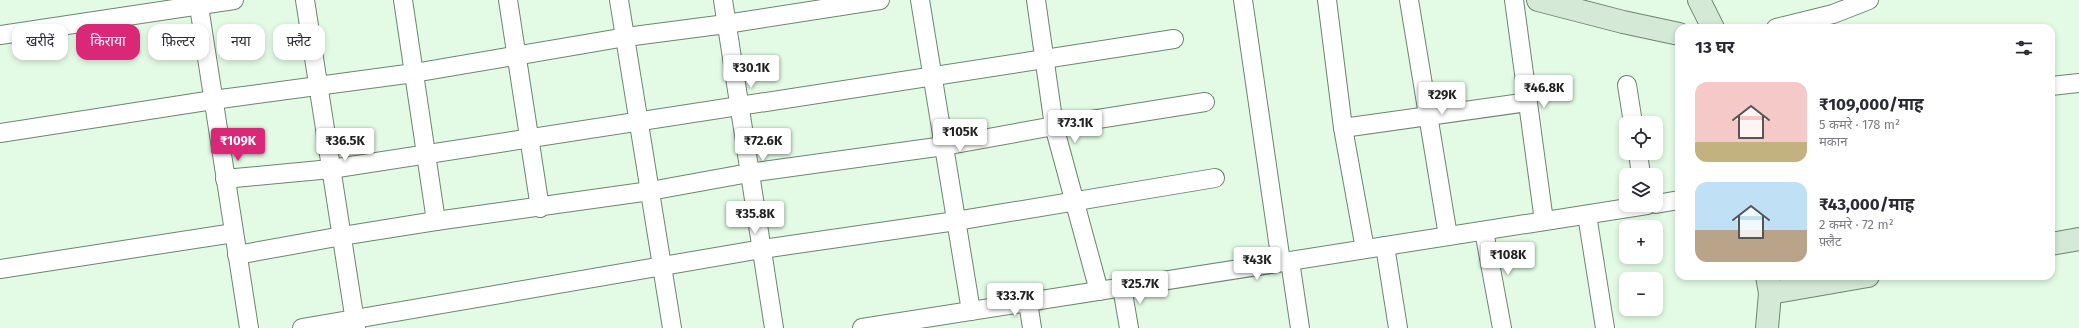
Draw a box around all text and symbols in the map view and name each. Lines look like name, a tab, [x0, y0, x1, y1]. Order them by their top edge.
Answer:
chip: खरीदें	[12, 24, 68, 60]
chip: किराया	[76, 24, 140, 60]
chip: फ़िल्टर	[148, 24, 209, 60]
chip: नया	[217, 24, 265, 60]
chip: फ़्लैट	[273, 24, 325, 60]
text: 13 घर	[1695, 37, 1734, 58]
icon: filters	[2013, 37, 2035, 59]
pin: ₹30.1K	[718, 55, 784, 89]
text: ₹30.1K	[732, 60, 770, 75]
pin: ₹46.8K	[1511, 75, 1577, 109]
text: ₹46.8K	[1524, 80, 1564, 95]
pin: ₹29K	[1418, 82, 1466, 116]
text: ₹29K	[1427, 87, 1457, 102]
text: ₹109,000/माह	[1819, 94, 1924, 115]
icon: home	[1727, 98, 1775, 146]
pin: ₹73.1K	[1042, 110, 1108, 144]
text: ₹73.1K	[1057, 115, 1093, 130]
map controls	[1619, 116, 1663, 316]
button: locate	[1619, 116, 1663, 160]
text: 5 कमरे · 178 m²	[1819, 117, 1900, 132]
pin: ₹105K	[932, 119, 988, 153]
text: ₹105K	[942, 124, 978, 139]
pin: ₹109K	[210, 128, 266, 162]
pin: ₹36.5K	[312, 128, 378, 162]
pin: ₹72.6K	[730, 128, 796, 162]
text: ₹109K	[220, 133, 256, 148]
text: ₹36.5K	[325, 133, 365, 148]
text: ₹72.6K	[744, 133, 782, 148]
text: मकान	[1819, 134, 1847, 149]
button: layers	[1619, 168, 1663, 212]
text: ₹43,000/माह	[1819, 194, 1914, 215]
icon: home	[1727, 198, 1775, 246]
pin: ₹35.8K	[722, 201, 788, 235]
text: ₹35.8K	[735, 206, 775, 221]
text: 2 कमरे · 72 m²	[1819, 217, 1894, 232]
button: +	[1619, 220, 1663, 264]
text: फ़्लैट	[1819, 234, 1842, 249]
pin: ₹108K	[1480, 242, 1536, 276]
pin: ₹43K	[1233, 247, 1281, 281]
text: ₹108K	[1490, 247, 1526, 262]
text: ₹43K	[1243, 252, 1271, 267]
pin: ₹25.7K	[1107, 271, 1173, 305]
button: −	[1619, 272, 1663, 316]
text: ₹25.7K	[1121, 276, 1159, 291]
pin: ₹33.7K	[982, 283, 1048, 317]
text: ₹33.7K	[996, 288, 1034, 303]

